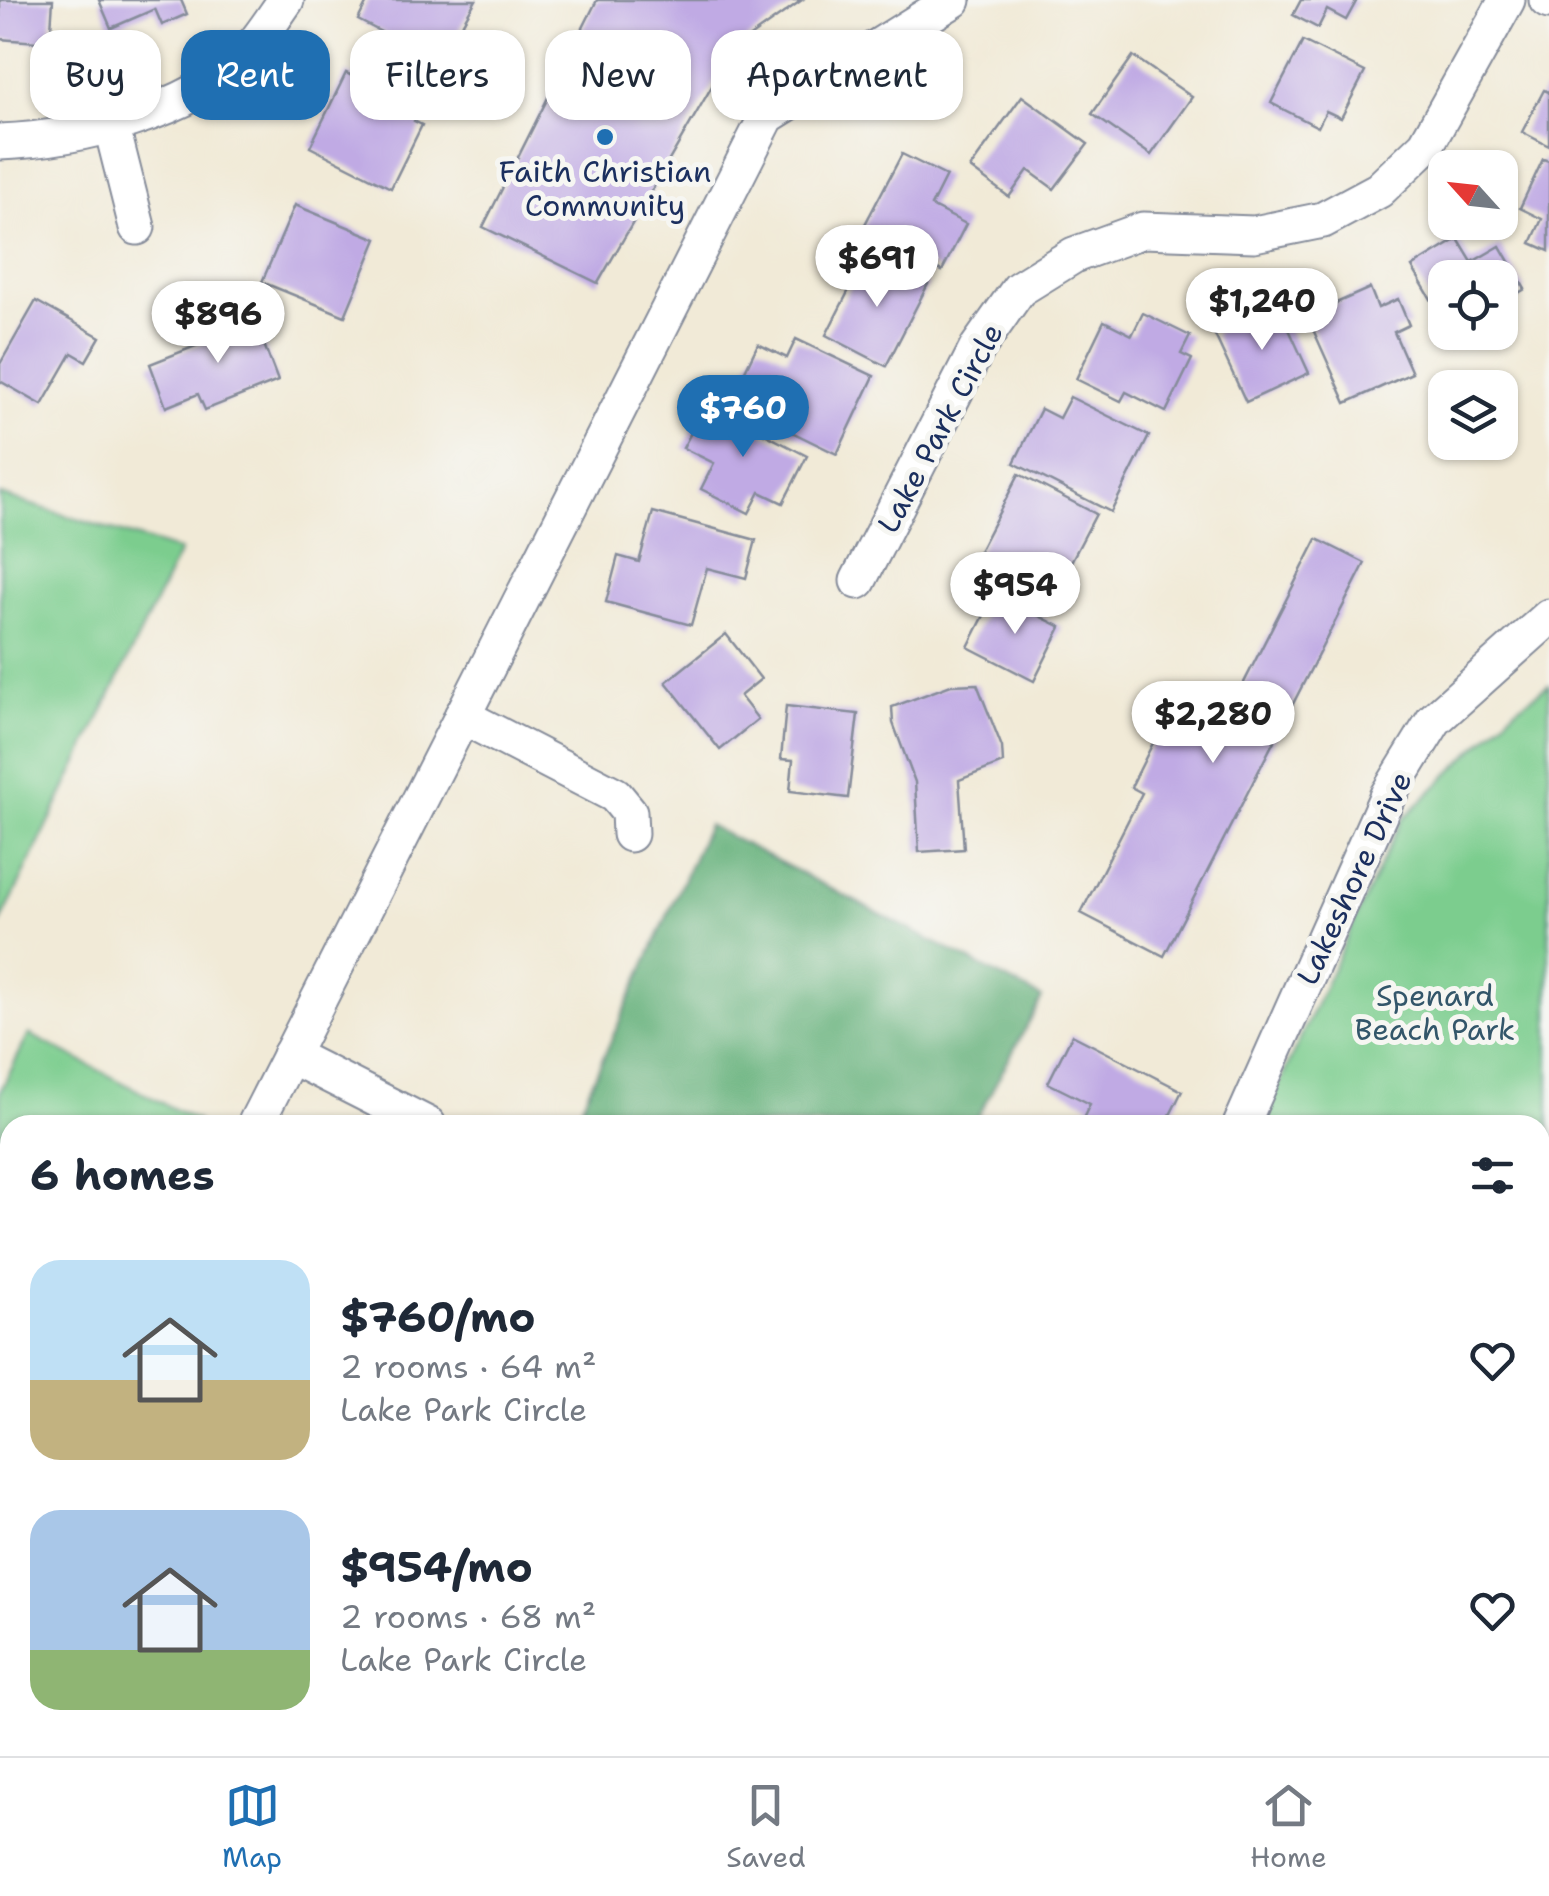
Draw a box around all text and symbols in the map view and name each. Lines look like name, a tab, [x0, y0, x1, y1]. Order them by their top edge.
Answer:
chip: Buy	[30, 30, 161, 120]
chip: Rent	[181, 30, 330, 120]
chip: Filters	[350, 30, 525, 120]
chip: New	[545, 30, 691, 120]
chip: Apartment	[711, 30, 963, 120]
marker: Faith Christian Community	[594, 126, 616, 148]
north arrow	[1428, 150, 1518, 240]
map controls	[1428, 150, 1518, 460]
place label: Faith Christian Community	[499, 151, 711, 226]
pin: $691	[818, 225, 936, 310]
text: $691	[837, 236, 917, 279]
button: locate	[1428, 260, 1518, 350]
pin: $1,240	[1181, 268, 1343, 353]
text: $1,240	[1208, 279, 1316, 322]
pin: $896	[159, 281, 277, 366]
text: $896	[174, 292, 262, 335]
street label: Lake Park Circle	[867, 316, 1013, 540]
button: layers	[1428, 370, 1518, 460]
pin: $760	[684, 375, 802, 460]
text: $760	[699, 386, 787, 429]
pin: $954	[956, 552, 1074, 637]
text: $954	[972, 563, 1058, 606]
pin: $2,280	[1132, 681, 1294, 766]
text: $2,280	[1154, 692, 1272, 735]
street label: Lakeshore Drive	[1287, 765, 1421, 991]
park label: Spenard Beach Park	[1355, 975, 1515, 1050]
text: 6 homes	[30, 1147, 215, 1203]
icon: filters	[1465, 1148, 1520, 1203]
text: $760/mo	[340, 1289, 535, 1345]
icon: home	[110, 1300, 230, 1420]
icon: heart	[1465, 1333, 1520, 1388]
text: 2 rooms · 64 m²	[340, 1345, 596, 1388]
text: Lake Park Circle	[340, 1388, 587, 1431]
text: $954/mo	[340, 1539, 533, 1595]
icon: home	[110, 1550, 230, 1670]
icon: heart	[1465, 1583, 1520, 1638]
text: 2 rooms · 68 m²	[340, 1595, 596, 1638]
text: Lake Park Circle	[340, 1638, 587, 1681]
tab: Map	[222, 1778, 282, 1876]
tab: Saved	[726, 1778, 806, 1876]
tab: Home	[1250, 1778, 1327, 1876]

